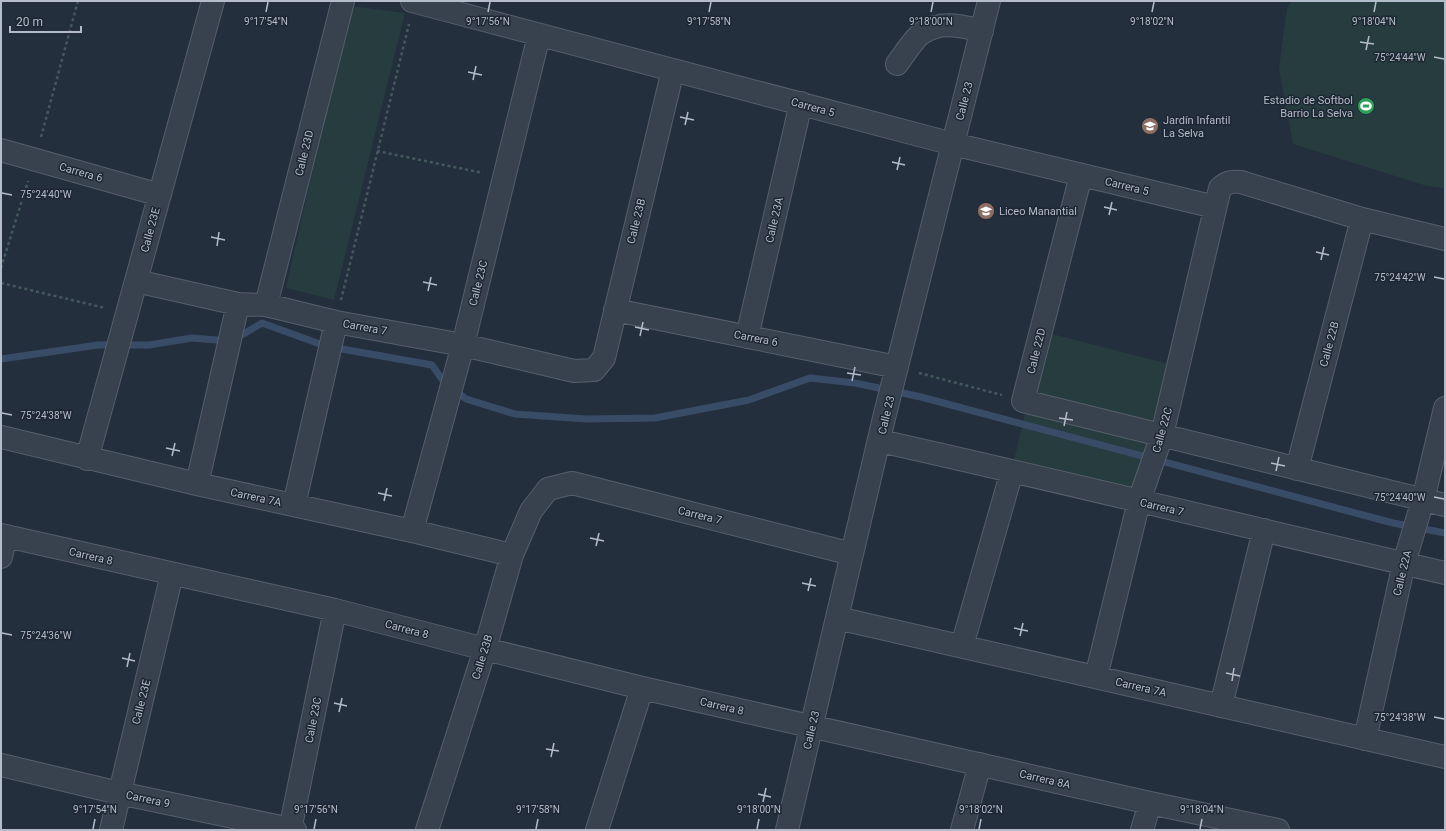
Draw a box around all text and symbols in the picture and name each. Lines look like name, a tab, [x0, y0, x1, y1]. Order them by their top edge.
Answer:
scale bar	[10, 8, 81, 34]
text: 20 m	[16, 15, 43, 29]
text: 9°17'54"N	[244, 16, 288, 27]
text: 9°17'56"N	[466, 16, 510, 27]
text: 9°17'58"N	[687, 16, 731, 27]
text: 9°18'00"N	[909, 16, 953, 27]
text: 9°18'02"N	[1130, 16, 1174, 27]
text: 9°18'04"N	[1352, 16, 1396, 27]
text: 75°24'44"W	[1374, 52, 1426, 63]
street label: Calle 23	[953, 80, 976, 122]
place label: Estadio de Softbol Barrio La Selva	[1263, 94, 1353, 120]
street label: Carrera 5	[790, 95, 836, 120]
sports icon: Estadio de Softbol Barrio La Selva	[1356, 96, 1376, 116]
place label: Jardín Infantil La Selva	[1163, 114, 1230, 140]
school or university icon: Jardín Infantil La Selva	[1140, 116, 1160, 136]
street label: Calle 23D	[293, 129, 316, 177]
street label: Carrera 6	[58, 160, 104, 185]
street label: Carrera 5	[1104, 175, 1150, 198]
text: 75°24'40"W	[20, 189, 72, 200]
street label: Calle 23A	[763, 195, 786, 244]
street label: Calle 23B	[625, 197, 648, 245]
school or university icon: Liceo Manantial	[976, 201, 996, 221]
place label: Liceo Manantial	[999, 205, 1077, 218]
street label: Calle 23E	[138, 206, 163, 254]
street label: Calle 23C	[467, 259, 490, 307]
text: 75°24'42"W	[1374, 272, 1426, 283]
street label: Carrera 7	[342, 317, 388, 338]
street label: Calle 22B	[1317, 320, 1342, 368]
street label: Calle 22D	[1025, 327, 1048, 375]
street label: Carrera 6	[733, 328, 779, 349]
street label: Calle 23	[876, 394, 897, 436]
street label: Calle 22C	[1150, 406, 1175, 454]
text: 75°24'38"W	[20, 410, 72, 421]
street label: Carrera 7A	[229, 486, 283, 509]
text: 75°24'40"W	[1374, 492, 1426, 503]
street label: Carrera 7	[1139, 496, 1185, 519]
street label: Carrera 7	[677, 504, 723, 527]
street label: Carrera 8	[68, 545, 114, 568]
street label: Calle 22A	[1391, 548, 1415, 597]
street label: Carrera 8	[384, 617, 430, 642]
text: 75°24'36"W	[20, 630, 72, 641]
street label: Calle 23B	[469, 633, 495, 681]
street label: Carrera 7A	[1114, 675, 1168, 700]
street label: Calle 23E	[130, 678, 153, 726]
street label: Carrera 8	[699, 695, 745, 718]
street label: Calle 23C	[303, 696, 324, 744]
street label: Calle 23	[801, 709, 822, 751]
text: 75°24'38"W	[1374, 712, 1426, 723]
street label: Carrera 8A	[1018, 767, 1072, 792]
street label: Carrera 9	[125, 788, 171, 810]
text: 9°17'54"N	[73, 804, 117, 815]
text: 9°17'56"N	[294, 804, 338, 815]
text: 9°17'58"N	[516, 804, 560, 815]
text: 9°18'00"N	[737, 804, 781, 815]
text: 9°18'02"N	[959, 804, 1003, 815]
text: 9°18'04"N	[1180, 804, 1224, 815]

